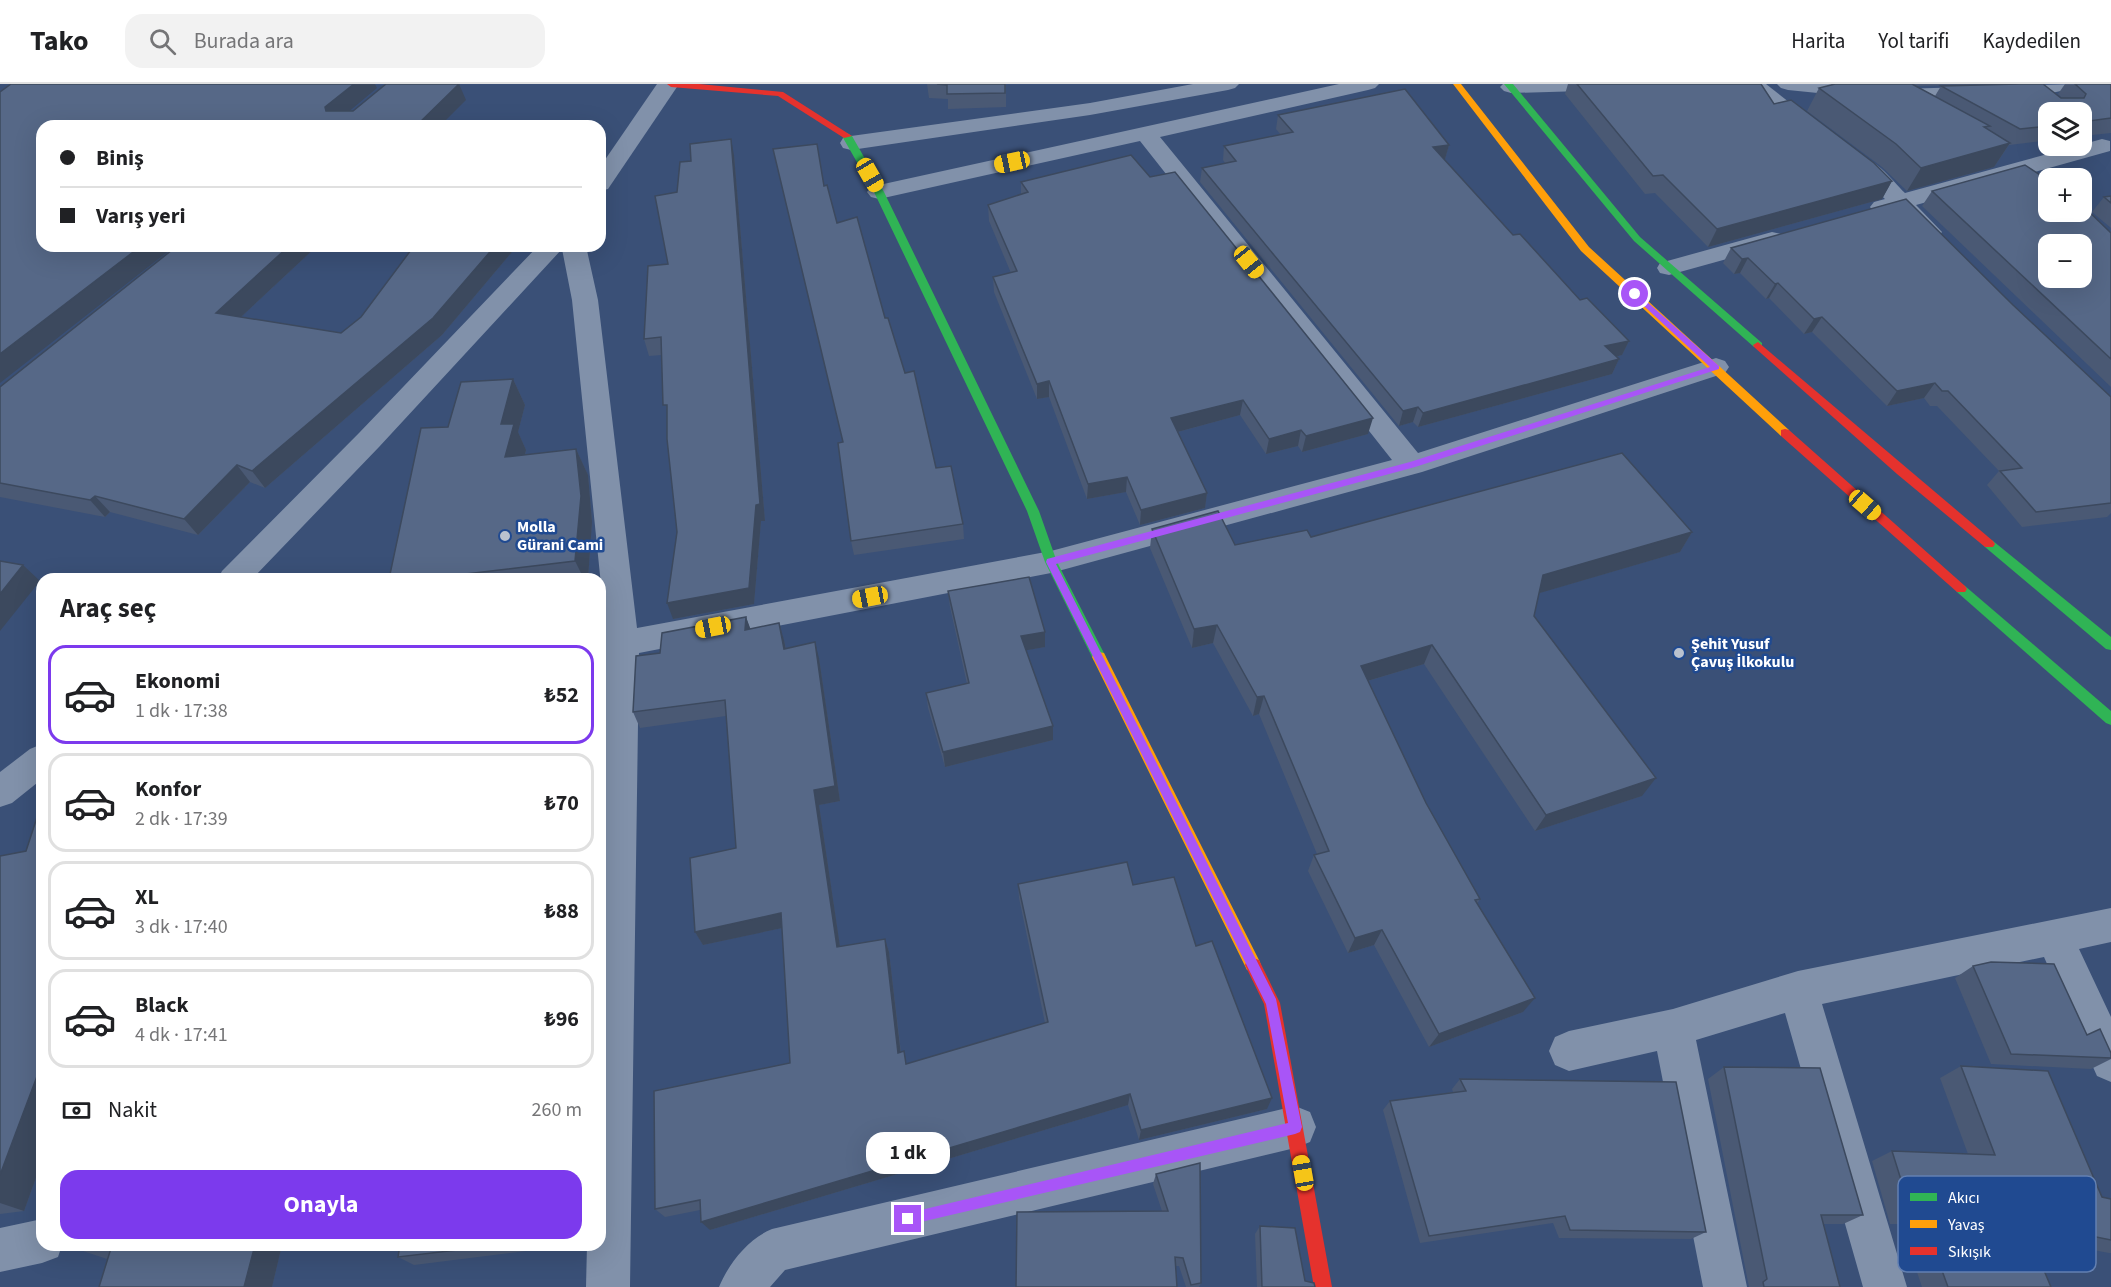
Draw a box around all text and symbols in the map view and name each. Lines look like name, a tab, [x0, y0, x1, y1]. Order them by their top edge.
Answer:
search box	[125, 14, 545, 68]
text: Tako	[30, 21, 89, 61]
icon: search	[146, 25, 179, 58]
text: Burada ara	[194, 25, 294, 57]
text: Harita	[1791, 26, 1845, 56]
text: Yol tarifi	[1878, 26, 1949, 56]
text: Kaydedilen	[1982, 26, 2081, 56]
map controls	[2038, 102, 2092, 288]
button: layers	[2038, 102, 2092, 156]
text: Biniş	[96, 142, 144, 174]
car	[993, 149, 1031, 175]
car	[853, 155, 887, 195]
button: +	[2038, 168, 2092, 222]
text: Varış yeri	[96, 200, 186, 232]
button: −	[2038, 234, 2092, 288]
car	[1231, 242, 1267, 282]
route start	[1621, 280, 1648, 307]
car	[1846, 486, 1884, 524]
place label: Molla Gürani Cami	[517, 516, 603, 556]
marker: Molla Gürani Cami	[498, 529, 512, 543]
car	[851, 585, 889, 609]
text: Araç seç	[60, 589, 156, 628]
car	[694, 615, 732, 639]
place label: Şehit Yusuf Çavuş İlkokulu	[1691, 633, 1794, 673]
marker: Şehit Yusuf Çavuş İlkokulu	[1672, 646, 1686, 660]
text: Ekonomi	[135, 665, 220, 697]
icon: car	[63, 668, 117, 722]
text: ₺52	[544, 679, 579, 711]
text: 1 dk · 17:38	[135, 697, 228, 725]
text: Konfor	[135, 773, 201, 805]
icon: car	[63, 776, 117, 830]
text: ₺70	[544, 787, 579, 819]
text: 2 dk · 17:39	[135, 805, 228, 833]
text: XL	[135, 881, 159, 913]
icon: car	[63, 884, 117, 938]
text: ₺88	[544, 895, 579, 927]
text: 3 dk · 17:40	[135, 913, 228, 941]
text: Black	[135, 989, 189, 1021]
icon: car	[63, 992, 117, 1046]
text: ₺96	[544, 1003, 579, 1035]
text: 4 dk · 17:41	[135, 1021, 228, 1049]
icon: cash	[60, 1094, 93, 1127]
text: Nakit	[108, 1094, 157, 1126]
text: 260 m	[532, 1096, 582, 1124]
callout: 1 dk	[866, 1132, 950, 1174]
text: 1 dk	[890, 1139, 926, 1167]
car	[1291, 1154, 1315, 1192]
button: Onayla	[60, 1170, 582, 1239]
legend	[1898, 1176, 2096, 1272]
text: Akıcı	[1948, 1187, 1980, 1209]
route end	[894, 1205, 921, 1232]
text: Yavaş	[1947, 1214, 1985, 1236]
text: Sıkışık	[1948, 1241, 1991, 1263]

